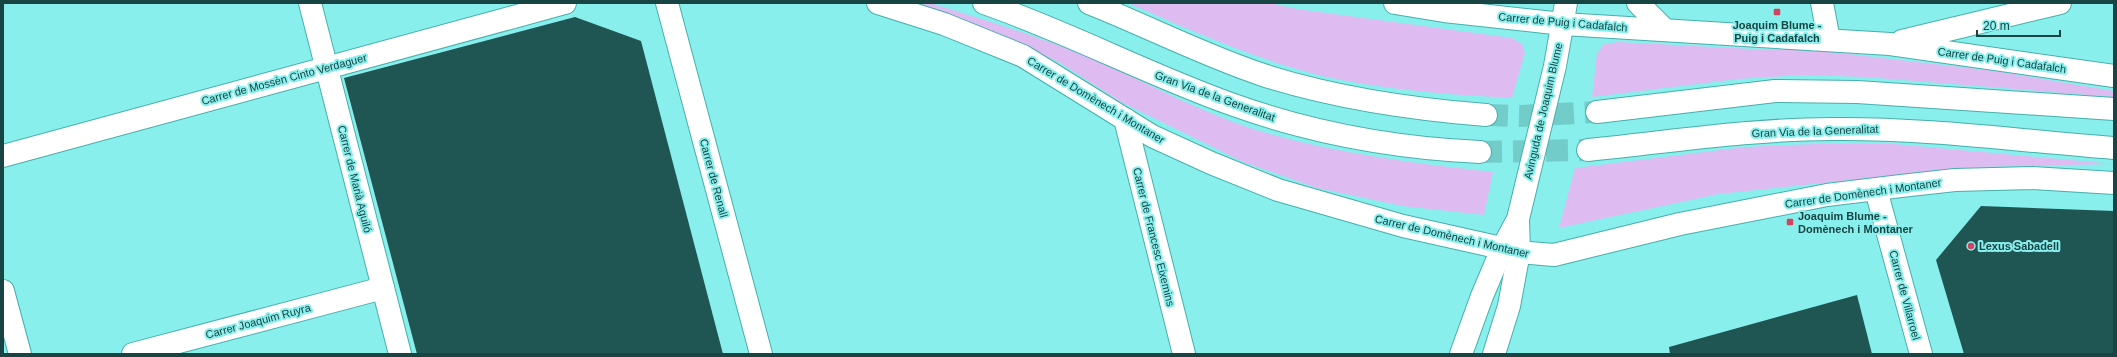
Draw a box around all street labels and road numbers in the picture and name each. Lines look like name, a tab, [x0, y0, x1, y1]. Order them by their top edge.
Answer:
street label: Carrer de Puig i Cadafalch	[1498, 10, 1628, 34]
street label: Avinguda de Joaquim Blume	[1521, 42, 1565, 180]
street label: Carrer de Puig i Cadafalch	[1937, 45, 2067, 75]
street label: Carrer de Mossèn Cinto Verdaguer	[200, 51, 368, 107]
street label: Carrer de Domènech i Montaner	[1025, 54, 1167, 146]
street label: Gran Via de la Generalitat	[1153, 69, 1277, 123]
street label: Gran Via de la Generalitat	[1751, 123, 1879, 139]
street label: Carrer de Marià Aguiló	[336, 124, 374, 234]
street label: Carrer de Renall	[698, 137, 730, 219]
street label: Carrer de Francesc Eixemins	[1131, 166, 1177, 308]
street label: Carrer de Domènech i Montaner	[1784, 176, 1942, 210]
street label: Carrer de Domènech i Montaner	[1374, 212, 1531, 260]
street label: Carrer de Villarroel	[1887, 249, 1923, 341]
street label: Carrer Joaquim Ruyra	[204, 301, 313, 341]

